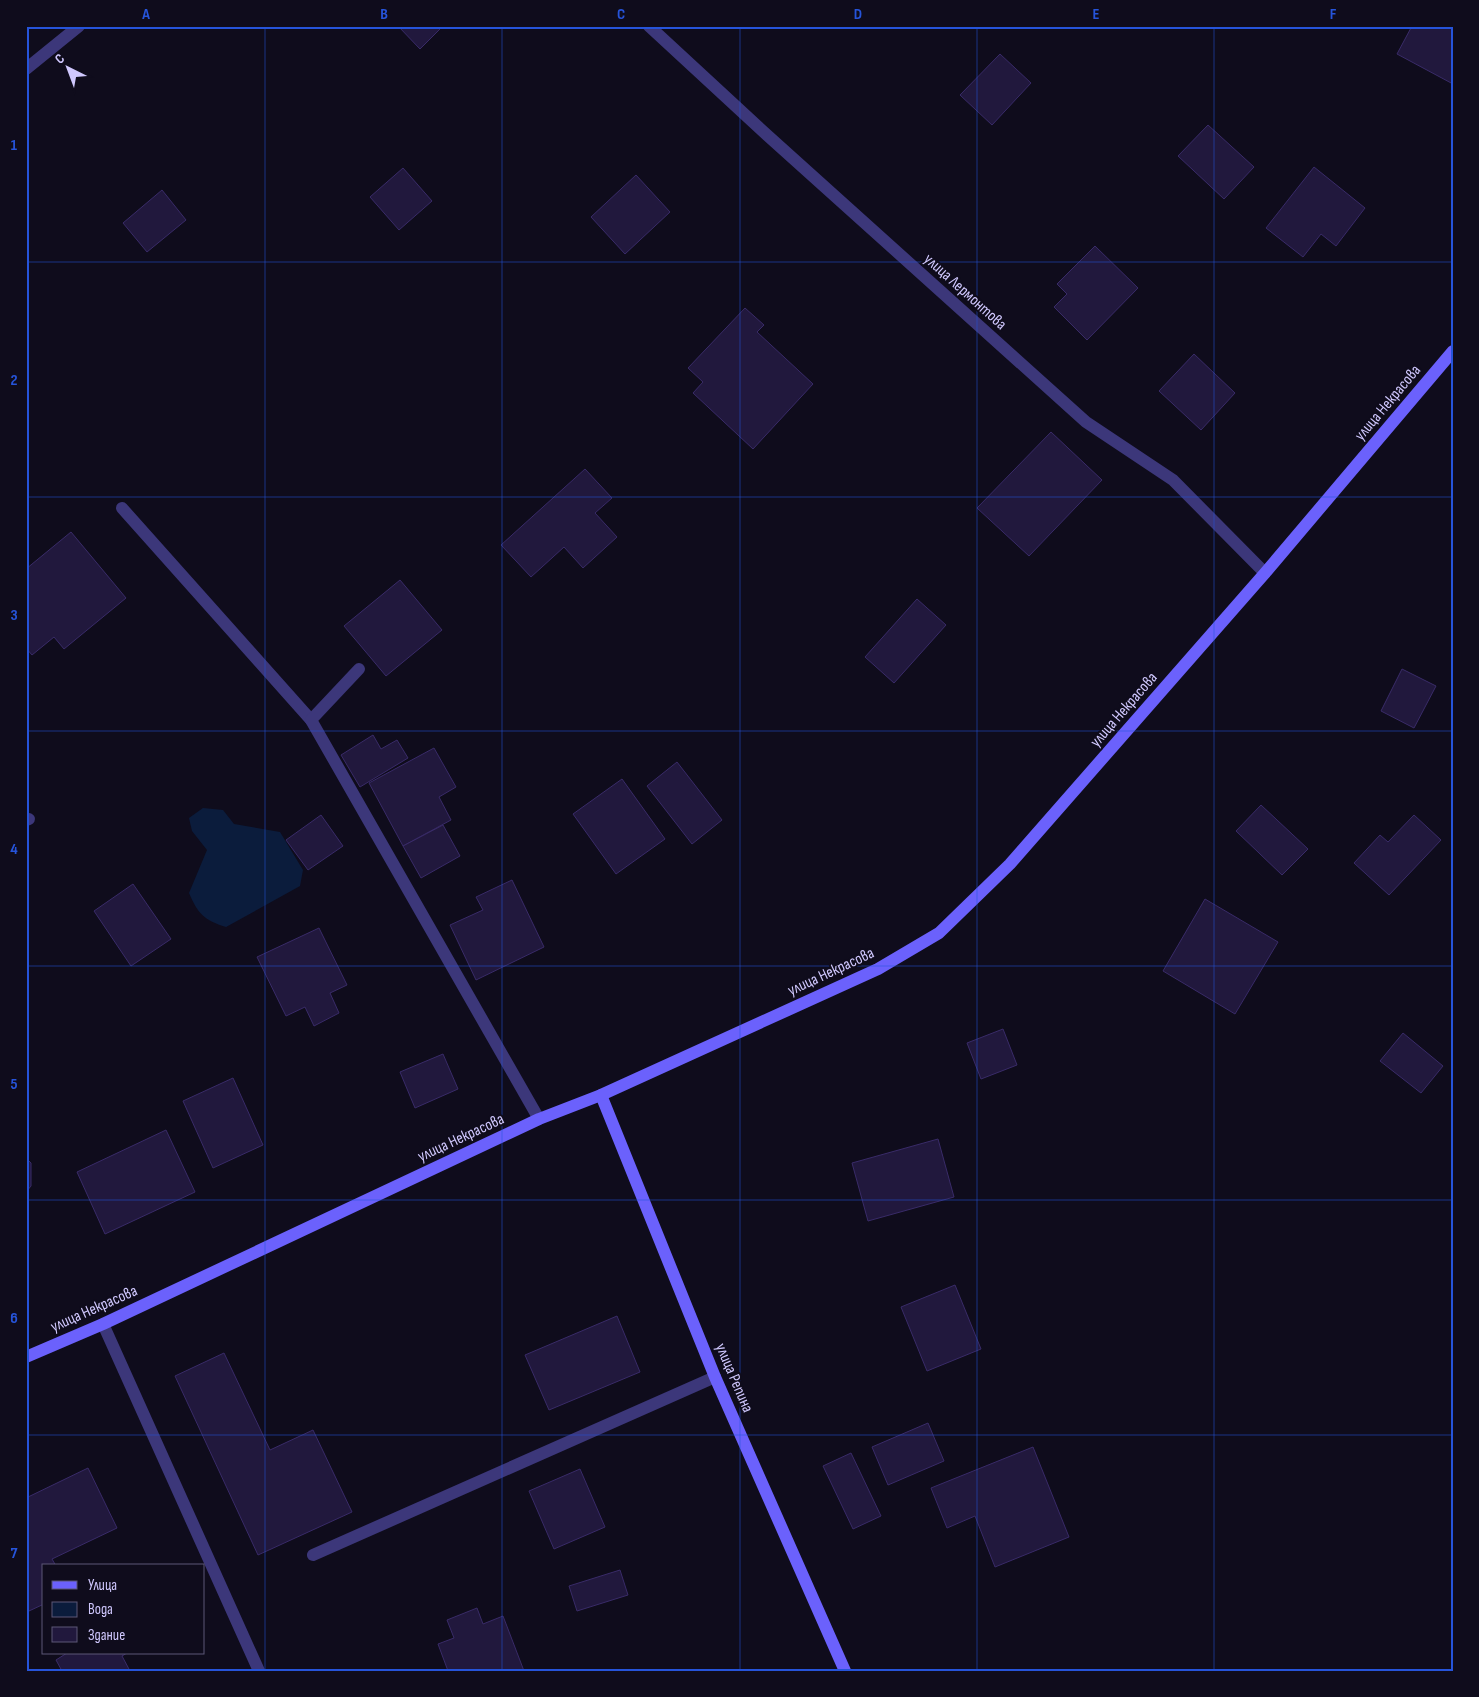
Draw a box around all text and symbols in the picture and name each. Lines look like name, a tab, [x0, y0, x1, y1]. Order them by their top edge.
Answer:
text: A	[141, 5, 150, 24]
text: B	[380, 5, 388, 24]
text: C	[617, 5, 625, 24]
text: D	[854, 5, 862, 24]
text: E	[1093, 5, 1100, 24]
text: F	[1330, 5, 1337, 24]
north arrow	[42, 42, 92, 92]
text: С	[51, 50, 68, 67]
text: 1	[11, 136, 18, 155]
street label: улица Лермонтова	[920, 250, 1010, 334]
street label: улица Некрасова	[1351, 361, 1425, 445]
text: 2	[10, 371, 18, 390]
text: 3	[10, 606, 18, 625]
street label: улица Некрасова	[1086, 669, 1162, 751]
text: 4	[10, 840, 18, 859]
street label: улица Некрасова	[785, 944, 877, 1000]
text: 5	[10, 1075, 18, 1094]
street label: улица Некрасова	[415, 1110, 507, 1166]
street label: улица Некрасова	[48, 1281, 140, 1337]
text: 6	[10, 1309, 18, 1328]
street label: улица Репина	[711, 1341, 757, 1415]
text: 7	[11, 1544, 18, 1563]
legend	[42, 1564, 205, 1654]
text: Улица	[88, 1576, 117, 1595]
text: Вода	[88, 1600, 113, 1619]
text: Здание	[88, 1626, 125, 1645]

